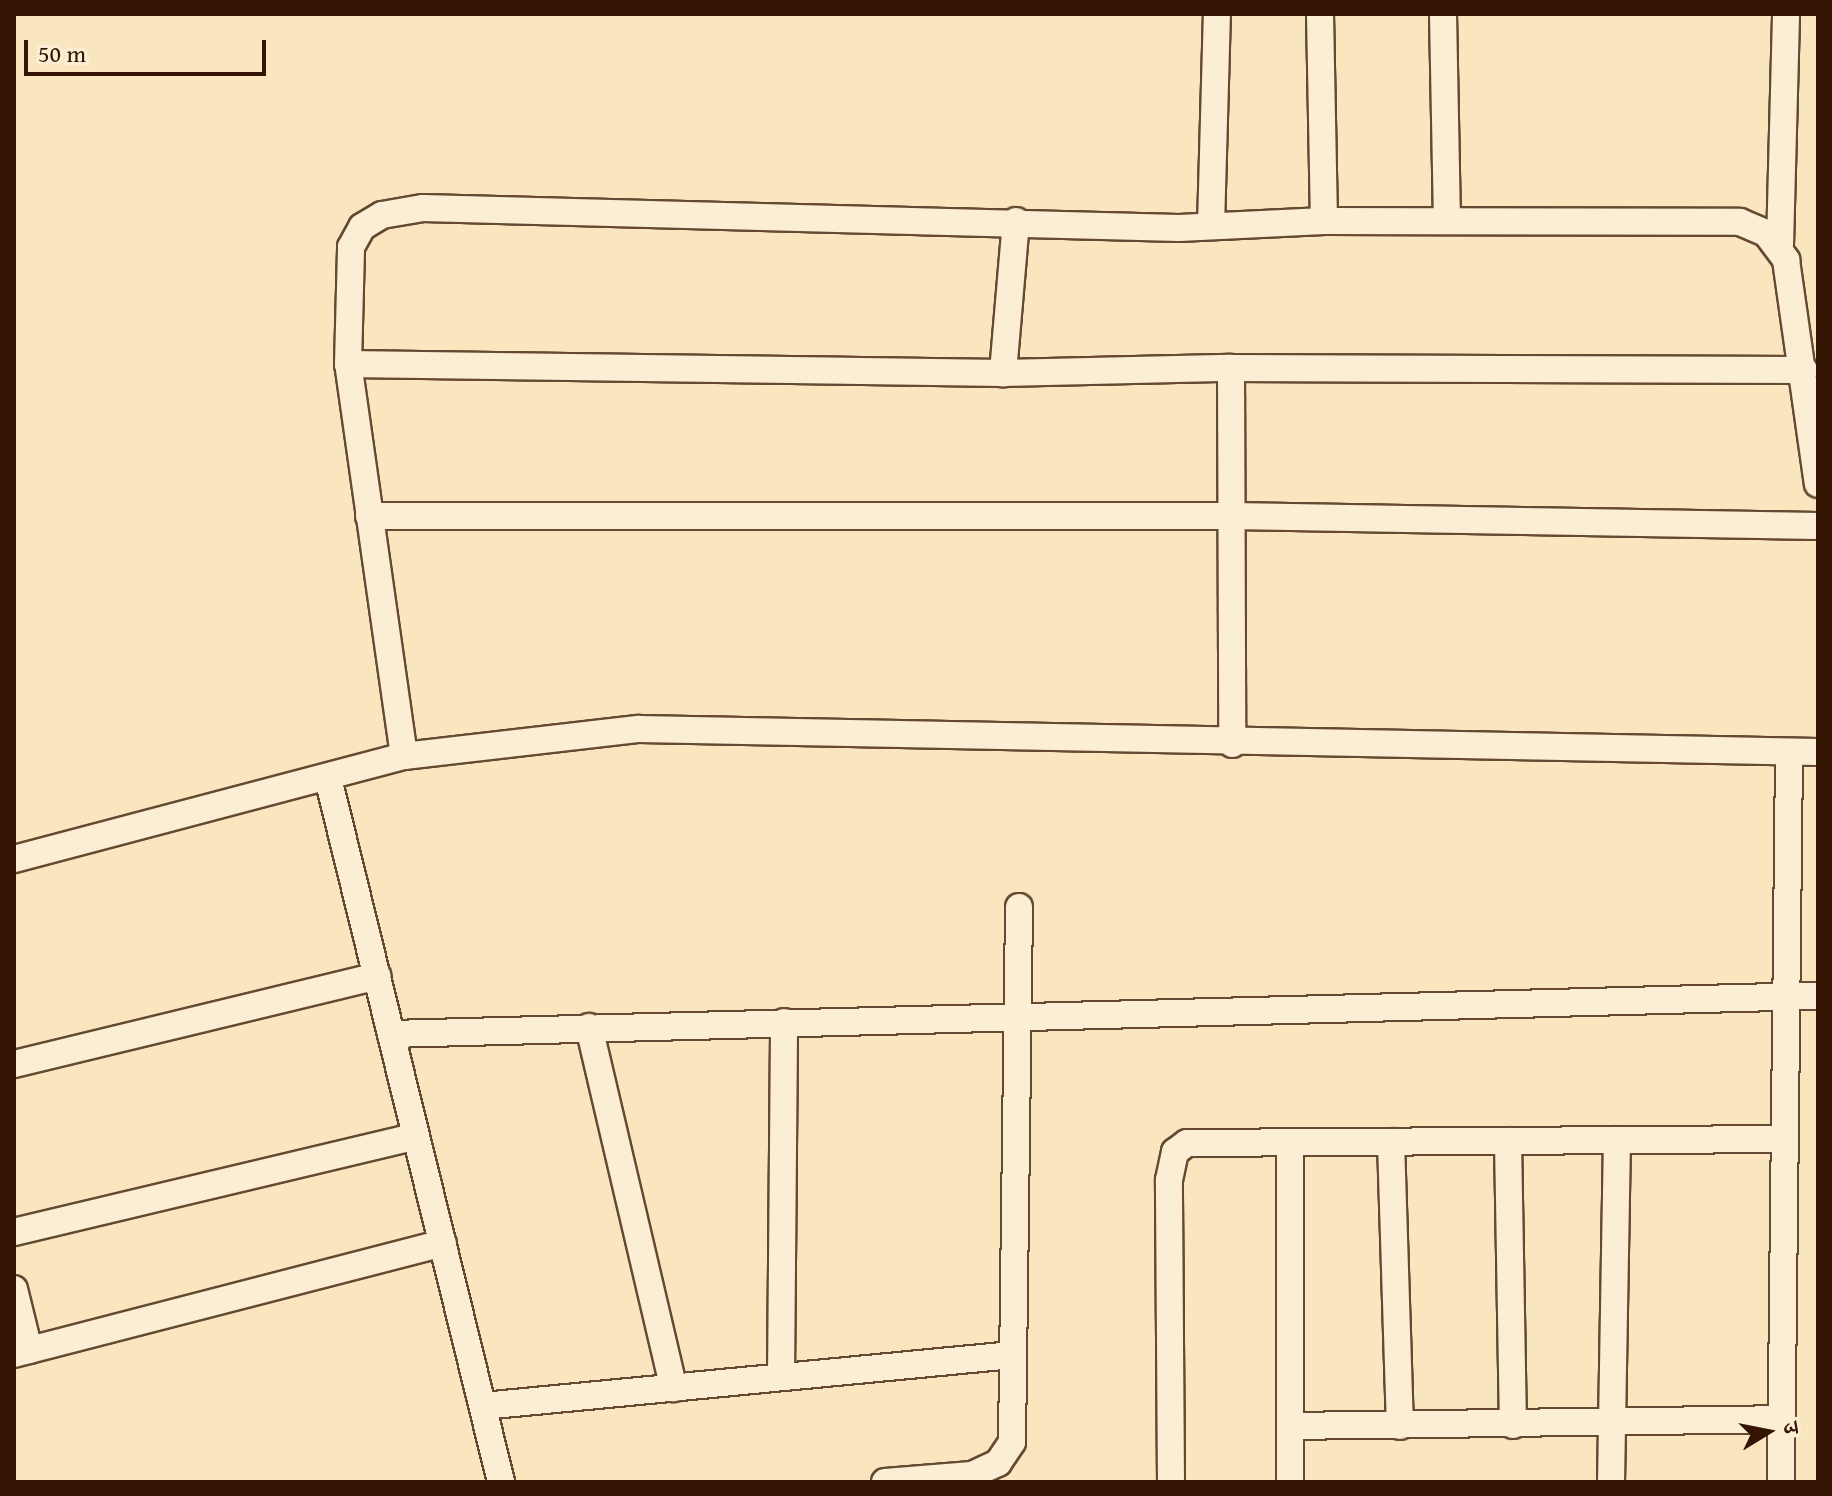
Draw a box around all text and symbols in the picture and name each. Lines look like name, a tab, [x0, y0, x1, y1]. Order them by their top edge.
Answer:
scale bar	[28, 24, 270, 74]
text: 50 m	[38, 36, 86, 71]
north arrow	[1728, 1392, 1808, 1472]
text: उ	[1775, 1420, 1808, 1436]

